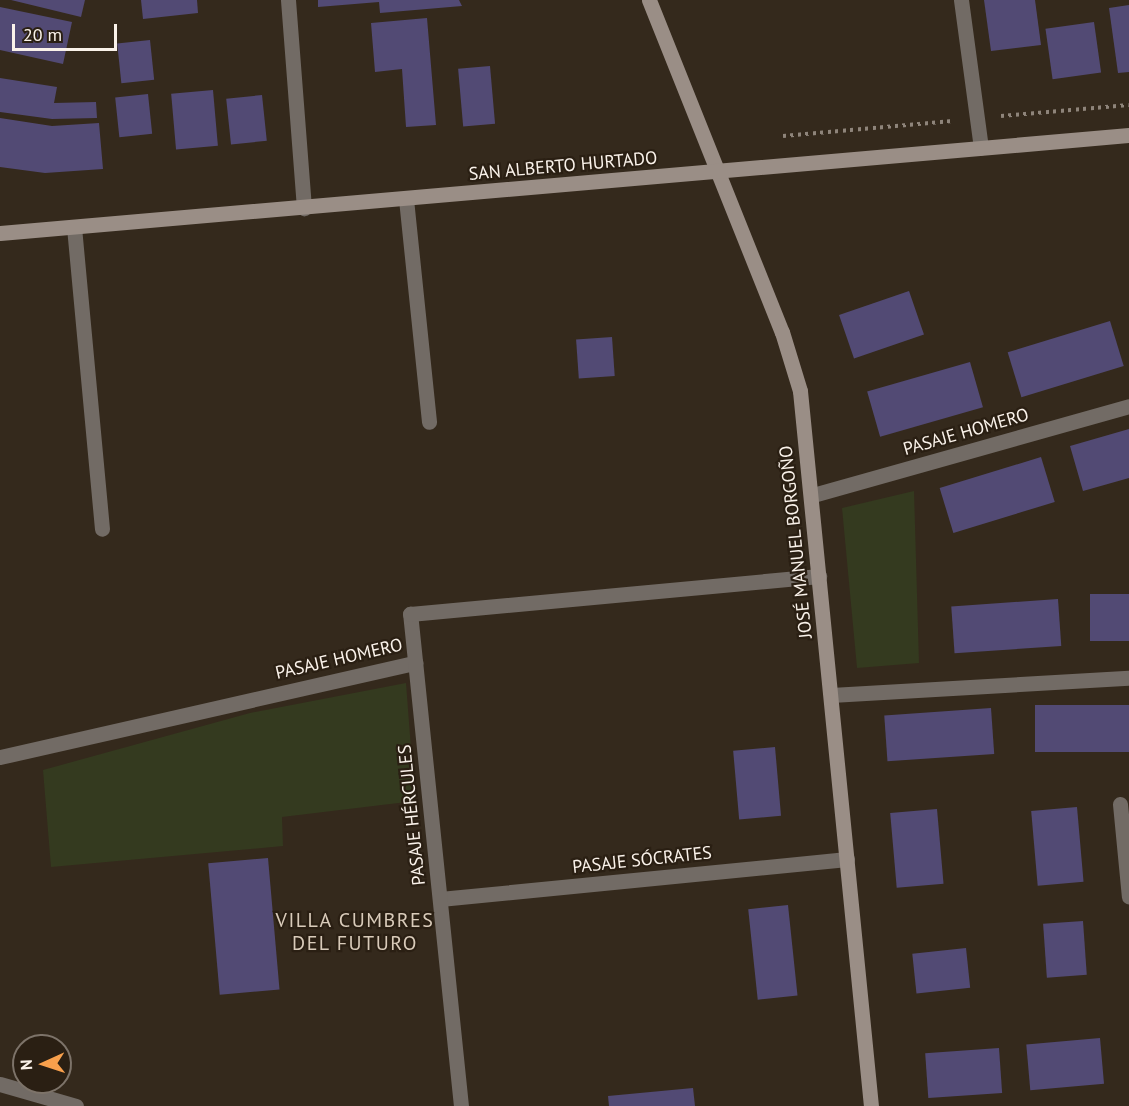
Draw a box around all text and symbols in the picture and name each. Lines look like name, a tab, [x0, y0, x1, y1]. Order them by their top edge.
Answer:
scale bar	[15, 12, 120, 50]
text: 20 m	[23, 23, 62, 46]
street label: SAN ALBERTO HURTADO	[468, 147, 658, 185]
street label: PASAJE HOMERO	[901, 404, 1031, 460]
street label: JOSÉ MANUEL BORGOÑO	[775, 444, 817, 640]
street label: PASAJE HOMERO	[273, 634, 405, 684]
street label: PASAJE HÉRCULES	[394, 744, 430, 886]
street label: PASAJE SÓCRATES	[571, 842, 713, 878]
district label: VILLA CUMBRES DEL FUTURO	[275, 908, 435, 955]
north arrow	[12, 1034, 72, 1094]
text: N	[16, 1059, 36, 1071]

